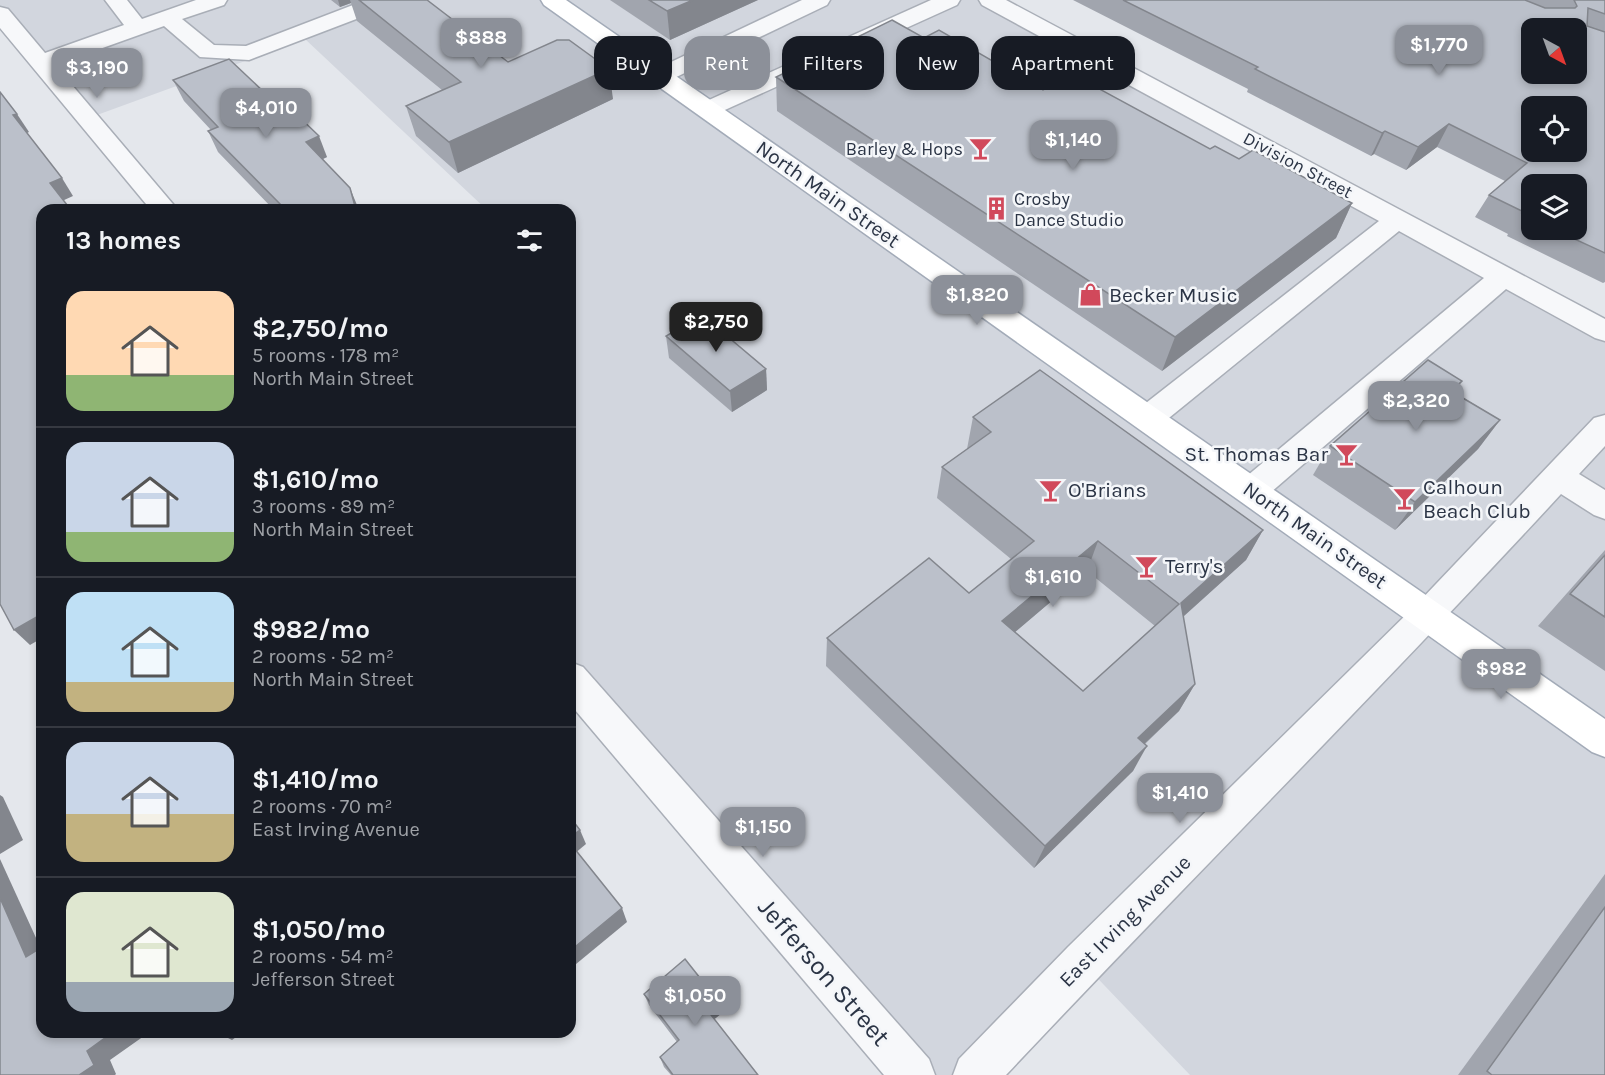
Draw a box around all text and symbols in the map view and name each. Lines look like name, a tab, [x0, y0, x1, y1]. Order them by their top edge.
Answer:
pin: $888	[445, 18, 517, 69]
north arrow	[1521, 18, 1587, 84]
map controls	[1521, 18, 1587, 240]
pin: $1,770	[1390, 25, 1488, 76]
text: $888	[455, 26, 507, 49]
text: $1,770	[1410, 33, 1468, 56]
chip: Buy	[594, 36, 672, 90]
chip: Rent	[684, 36, 770, 90]
chip: Filters	[782, 36, 884, 90]
chip: New	[896, 36, 979, 90]
chip: Apartment	[991, 36, 1135, 90]
pin: $3,190	[48, 48, 146, 99]
text: $3,190	[65, 56, 129, 79]
pin: $4,010	[217, 88, 315, 139]
text: $4,010	[234, 96, 298, 119]
button: locate	[1521, 96, 1587, 162]
pin: $1,140	[1024, 120, 1122, 171]
street label: Division Street	[1239, 127, 1357, 203]
text: $1,140	[1044, 128, 1102, 151]
street label: North Main Street	[752, 135, 905, 253]
bar icon: Barley & Hops	[968, 136, 994, 162]
place label: Barley & Hops	[846, 138, 963, 160]
button: layers	[1521, 174, 1587, 240]
place label: Crosby Dance Studio	[1014, 188, 1124, 231]
building icon: Crosby Dance Studio	[983, 196, 1009, 222]
icon: filters	[513, 224, 546, 257]
text: 13 homes	[66, 225, 181, 256]
pin: $1,820	[928, 275, 1026, 326]
shop icon: Becker Music	[1078, 282, 1104, 308]
text: $1,820	[945, 283, 1009, 306]
place label: Becker Music	[1109, 283, 1238, 307]
pin: $2,750	[667, 302, 765, 353]
text: $2,750	[683, 310, 749, 333]
text: $2,750/mo	[252, 313, 388, 344]
icon: home	[114, 315, 186, 387]
text: 5 rooms · 178 m²	[252, 344, 399, 367]
text: North Main Street	[252, 367, 414, 390]
pin: $2,320	[1367, 381, 1465, 432]
text: $2,320	[1382, 389, 1450, 412]
bar icon: St. Thomas Bar	[1333, 441, 1359, 467]
place label: St. Thomas Bar	[1185, 442, 1328, 466]
text: $1,610/mo	[252, 464, 379, 495]
icon: home	[114, 466, 186, 538]
place label: Calhoun Beach Club	[1423, 475, 1531, 523]
street label: North Main Street	[1239, 476, 1392, 594]
bar icon: O'Brians	[1037, 477, 1063, 503]
place label: O'Brians	[1068, 478, 1147, 502]
bar icon: Calhoun Beach Club	[1392, 486, 1418, 512]
text: 3 rooms · 89 m²	[252, 495, 395, 518]
text: North Main Street	[252, 518, 414, 541]
bar icon: Terry's	[1134, 553, 1160, 579]
place label: Terry's	[1165, 554, 1224, 578]
pin: $1,610	[1004, 557, 1102, 608]
text: $1,610	[1024, 565, 1082, 588]
text: $982/mo	[252, 614, 370, 645]
icon: home	[114, 616, 186, 688]
text: 2 rooms · 52 m²	[252, 645, 394, 668]
pin: $982	[1465, 649, 1537, 700]
text: $982	[1475, 657, 1527, 680]
text: North Main Street	[252, 668, 414, 691]
text: $1,410/mo	[252, 764, 379, 795]
icon: home	[114, 766, 186, 838]
pin: $1,410	[1131, 773, 1229, 824]
text: $1,410	[1151, 781, 1209, 804]
text: 2 rooms · 70 m²	[252, 795, 392, 818]
pin: $1,150	[714, 807, 812, 858]
text: $1,150	[734, 815, 792, 838]
text: East Irving Avenue	[252, 818, 420, 841]
street label: East Irving Avenue	[1054, 850, 1196, 992]
street label: Jefferson Street	[751, 892, 897, 1052]
text: $1,050/mo	[252, 914, 385, 945]
icon: home	[114, 916, 186, 988]
text: 2 rooms · 54 m²	[252, 945, 394, 968]
text: Jefferson Street	[252, 968, 395, 991]
pin: $1,050	[646, 976, 744, 1027]
text: $1,050	[664, 984, 726, 1007]

